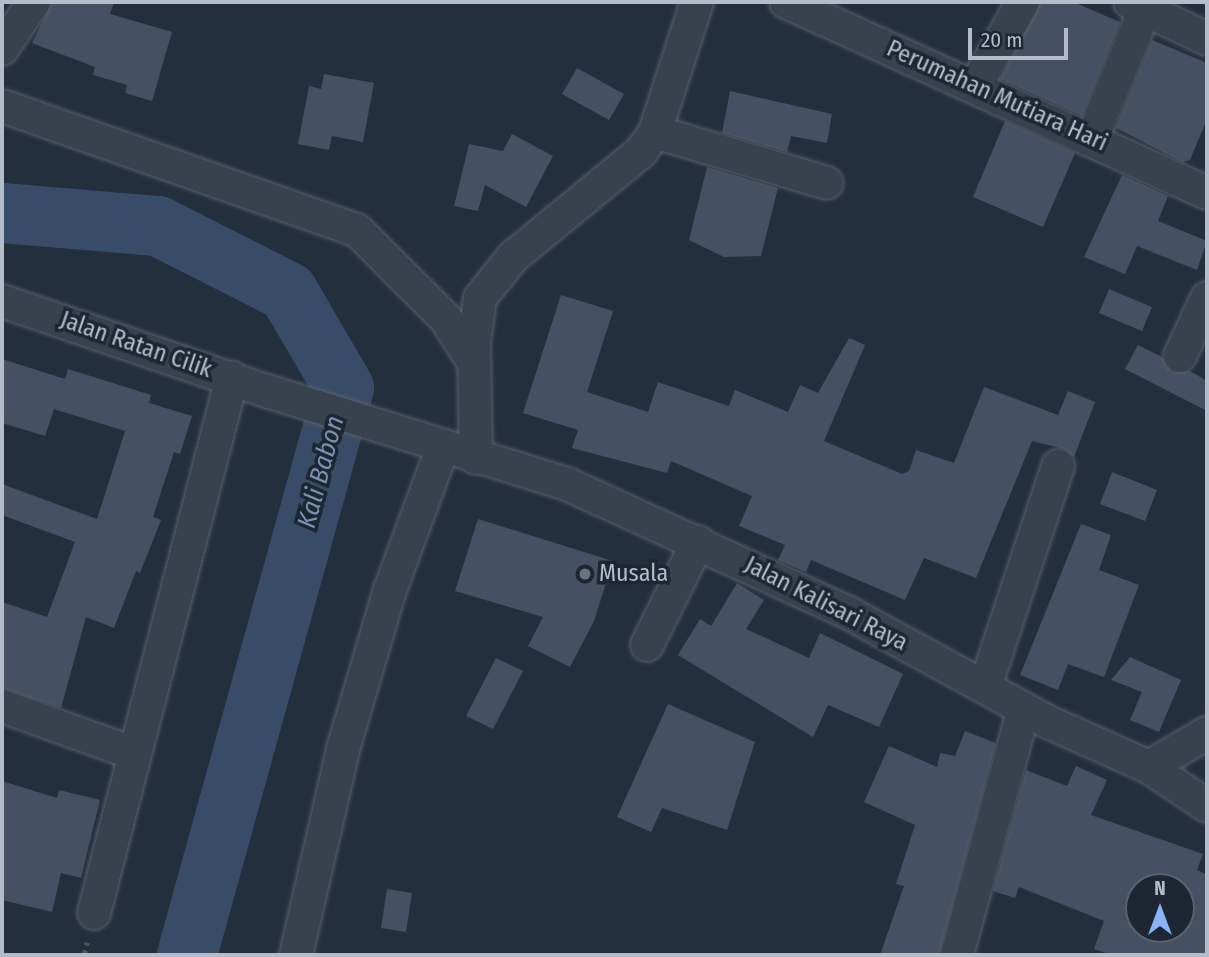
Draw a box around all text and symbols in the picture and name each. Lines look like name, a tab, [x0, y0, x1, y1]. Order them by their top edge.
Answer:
scale bar	[971, 14, 1071, 58]
text: 20 m	[981, 27, 1022, 53]
street label: Perumahan Mutiara Hari	[882, 34, 1112, 158]
street label: Jalan Ratan Cilik	[56, 306, 216, 384]
water label: Kali Babon	[291, 412, 351, 532]
street label: Jalan Kalisari Raya	[740, 551, 912, 657]
place label: Musala	[599, 560, 668, 588]
marker: Musala	[577, 566, 593, 582]
north arrow	[1125, 873, 1195, 943]
text: N	[1154, 877, 1166, 900]

